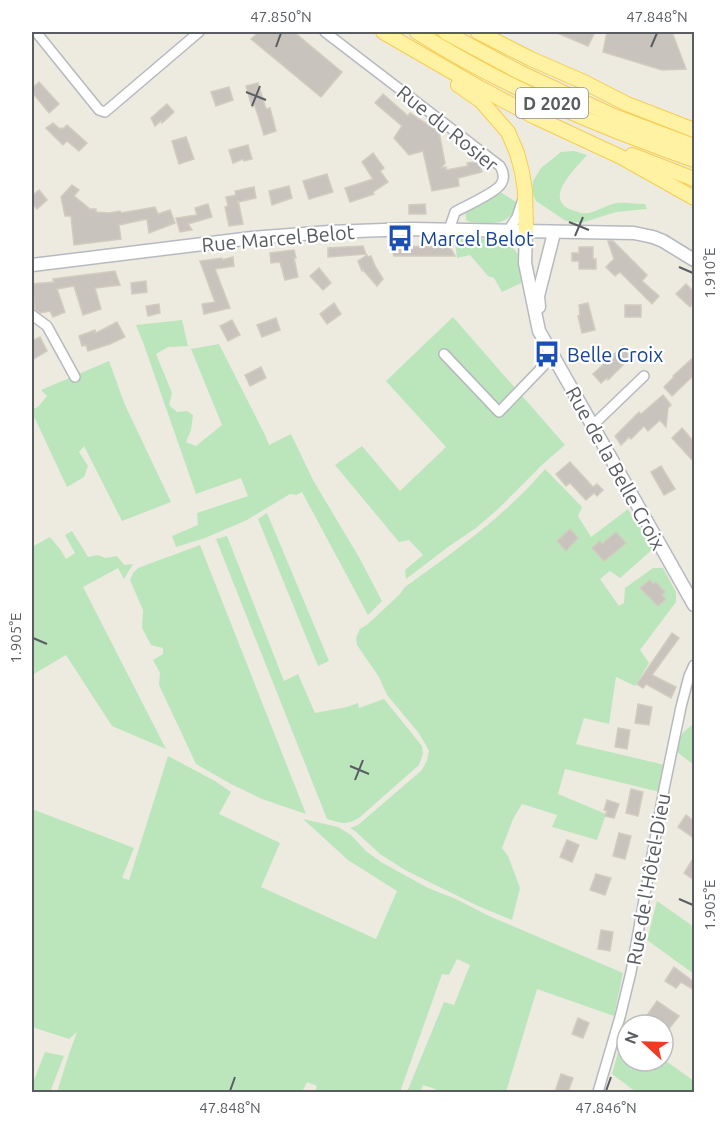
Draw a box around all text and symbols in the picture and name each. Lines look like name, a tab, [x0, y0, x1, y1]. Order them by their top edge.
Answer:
text: 47.850°N	[250, 8, 312, 25]
text: 47.848°N	[626, 8, 688, 25]
street label: Rue du Rosier	[393, 80, 504, 176]
road number: D 2020	[516, 88, 588, 118]
street label: Rue Marcel Belot	[201, 220, 356, 256]
bus stop icon: Marcel Belot	[385, 223, 415, 253]
place label: Marcel Belot	[420, 227, 534, 250]
text: 1.910°E	[701, 248, 718, 298]
bus stop icon: Belle Croix	[532, 339, 562, 369]
place label: Belle Croix	[567, 343, 663, 366]
street label: Rue de la Belle Croix	[562, 382, 670, 554]
text: 1.905°E	[7, 613, 24, 663]
street label: Rue de l'Hôtel-Dieu	[622, 791, 674, 967]
text: 1.905°E	[701, 880, 718, 930]
north arrow	[615, 1013, 675, 1073]
text: N	[621, 1028, 642, 1046]
text: 47.848°N	[199, 1099, 261, 1116]
text: 47.846°N	[575, 1099, 637, 1116]

